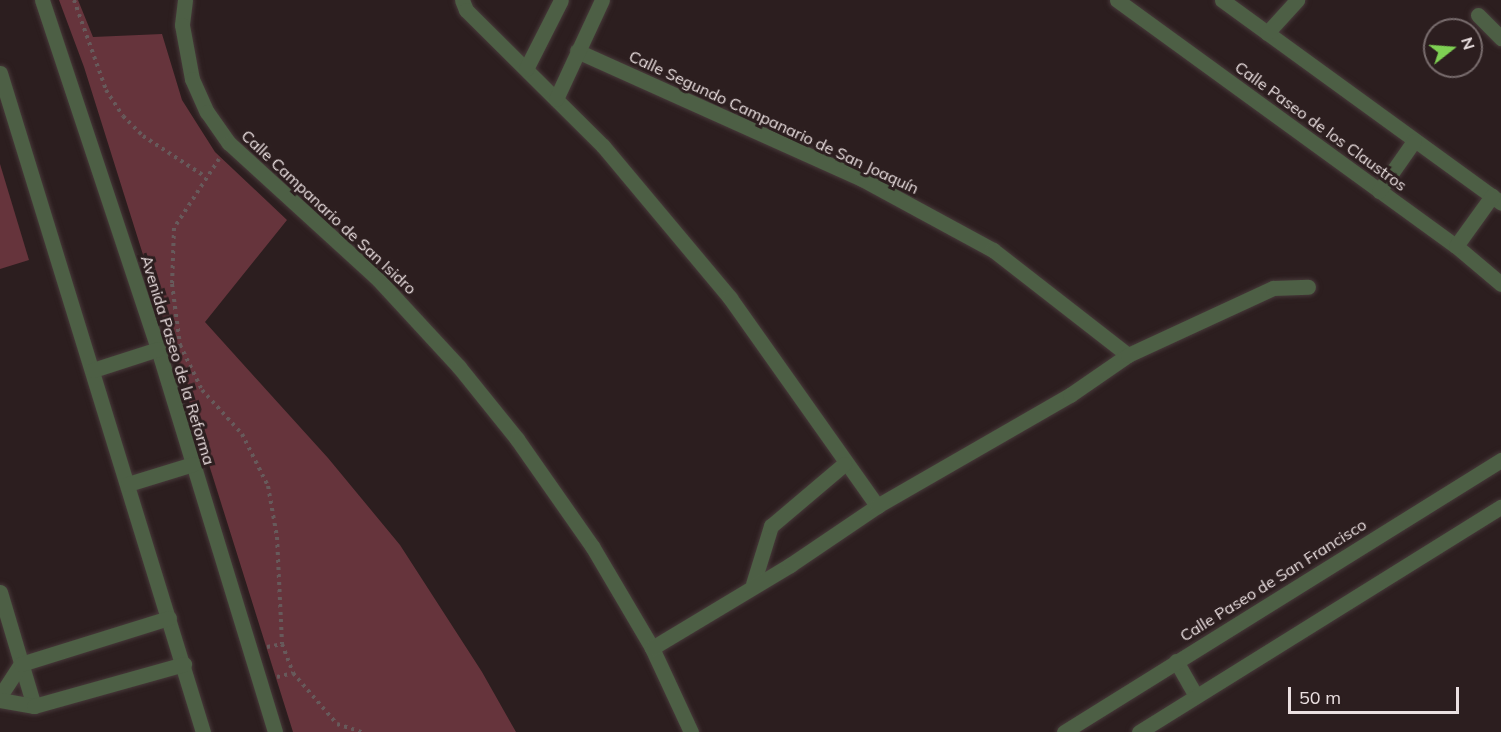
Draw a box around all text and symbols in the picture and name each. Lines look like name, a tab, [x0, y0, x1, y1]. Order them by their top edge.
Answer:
north arrow	[1423, 18, 1483, 78]
text: N	[1457, 35, 1480, 52]
street label: Calle Segundo Campanario de San Joaquín	[626, 46, 922, 198]
street label: Calle Paseo de los Claustros	[1231, 57, 1411, 195]
street label: Calle Campanario de San Isidro	[238, 126, 420, 298]
street label: Avenida Paseo de la Reforma	[137, 253, 219, 467]
street label: Calle Paseo de San Francisco	[1176, 515, 1370, 645]
scale bar	[1291, 675, 1462, 713]
text: 50 m	[1299, 686, 1341, 709]

